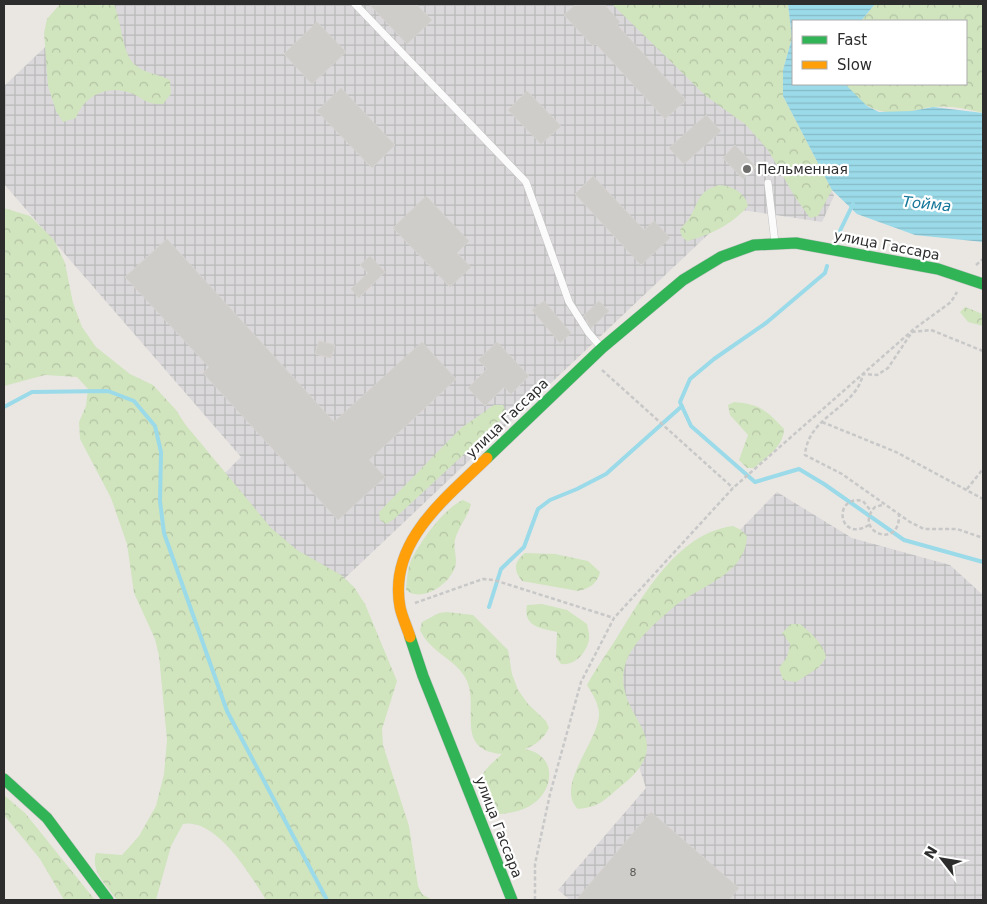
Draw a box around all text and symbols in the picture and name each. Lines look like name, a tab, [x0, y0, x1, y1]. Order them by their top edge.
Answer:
legend	[792, 20, 967, 85]
text: Fast	[837, 31, 867, 49]
text: Slow	[837, 56, 872, 74]
place label: Пельменная	[757, 161, 848, 177]
marker: Пельменная	[741, 163, 753, 175]
water label: Тойма	[902, 193, 952, 215]
street label: улица Гассара	[833, 227, 941, 263]
street label: улица Гассара	[463, 375, 551, 461]
street label: улица Гассара	[472, 774, 526, 880]
north arrow	[917, 834, 967, 884]
text: N	[921, 843, 941, 861]
house number: 8	[630, 866, 637, 879]

